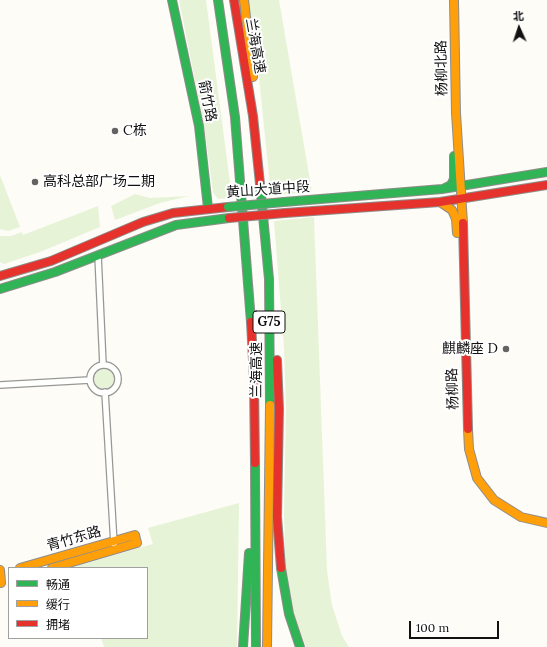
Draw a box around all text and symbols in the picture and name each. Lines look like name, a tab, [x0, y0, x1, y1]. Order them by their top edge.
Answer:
north arrow	[499, 8, 539, 48]
text: 北	[513, 9, 524, 23]
street label: 兰海高速	[242, 17, 268, 75]
street label: 杨柳北路	[433, 40, 451, 96]
street label: 箭竹路	[195, 79, 219, 123]
place label: C栋	[123, 123, 147, 139]
marker: C栋	[110, 126, 120, 136]
place label: 高科总部广场二期	[43, 174, 155, 190]
marker: 高科总部广场二期	[30, 177, 40, 187]
street label: 黄山大道中段	[226, 179, 310, 201]
road number: G75	[253, 311, 285, 333]
place label: 麒麟座 D	[442, 341, 498, 357]
street label: 兰海高速	[249, 342, 265, 398]
marker: 麒麟座 D	[501, 344, 511, 354]
street label: 杨柳路	[444, 368, 462, 410]
street label: 青竹东路	[45, 523, 103, 555]
legend	[8, 567, 148, 639]
text: 畅通	[46, 577, 70, 592]
text: 缓行	[46, 597, 70, 612]
scale bar	[411, 613, 501, 639]
text: 拥堵	[46, 617, 70, 632]
text: 100 m	[416, 620, 449, 635]

